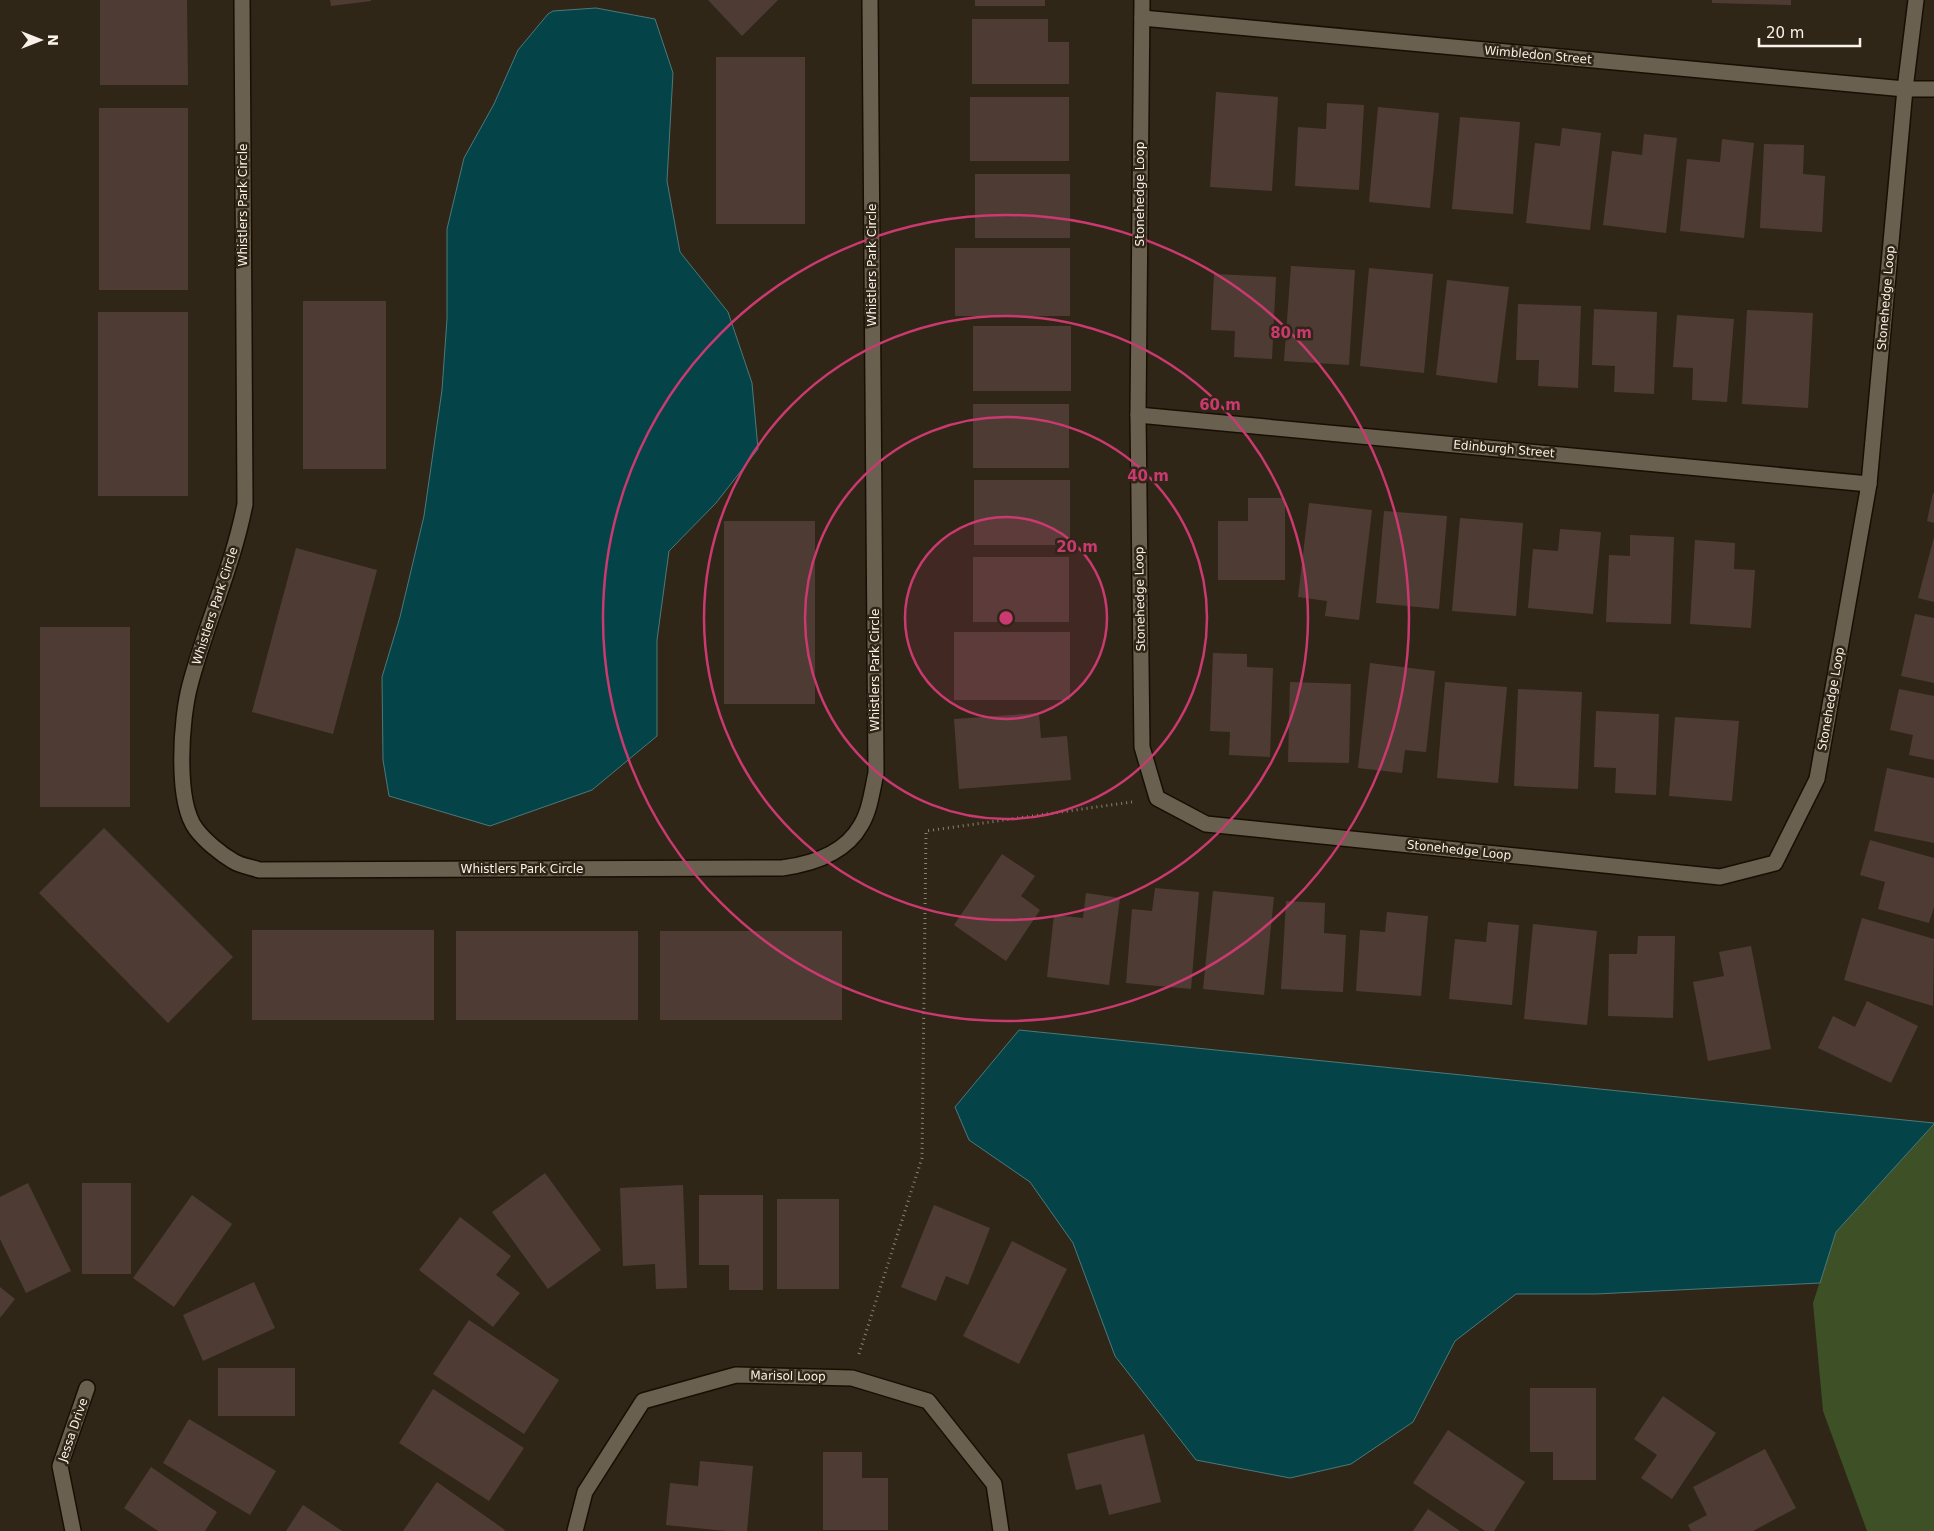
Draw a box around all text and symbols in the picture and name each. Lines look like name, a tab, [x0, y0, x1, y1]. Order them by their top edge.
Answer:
north arrow	[15, 15, 65, 65]
scale bar	[1759, 15, 1860, 47]
text: 20 m	[1766, 24, 1804, 42]
text: N	[45, 34, 61, 46]
street label: Wimbledon Street	[1484, 43, 1593, 67]
street label: Stonehedge Loop	[1133, 142, 1147, 246]
street label: Whistlers Park Circle	[236, 144, 250, 266]
street label: Whistlers Park Circle	[865, 204, 879, 326]
street label: Stonehedge Loop	[1874, 245, 1898, 351]
text: 80 m	[1270, 324, 1312, 342]
text: 60 m	[1199, 396, 1241, 414]
street label: Edinburgh Street	[1453, 438, 1555, 460]
text: 40 m	[1127, 467, 1169, 485]
text: 20 m	[1056, 538, 1098, 556]
street label: Whistlers Park Circle	[189, 545, 241, 667]
street label: Stonehedge Loop	[1132, 546, 1148, 652]
street label: Whistlers Park Circle	[868, 609, 882, 731]
centre of rings	[997, 609, 1015, 627]
street label: Stonehedge Loop	[1815, 646, 1847, 752]
street label: Stonehedge Loop	[1406, 838, 1512, 862]
street label: Whistlers Park Circle	[461, 862, 583, 876]
street label: Marisol Loop	[750, 1368, 826, 1384]
street label: Jessa Drive	[55, 1396, 90, 1465]

